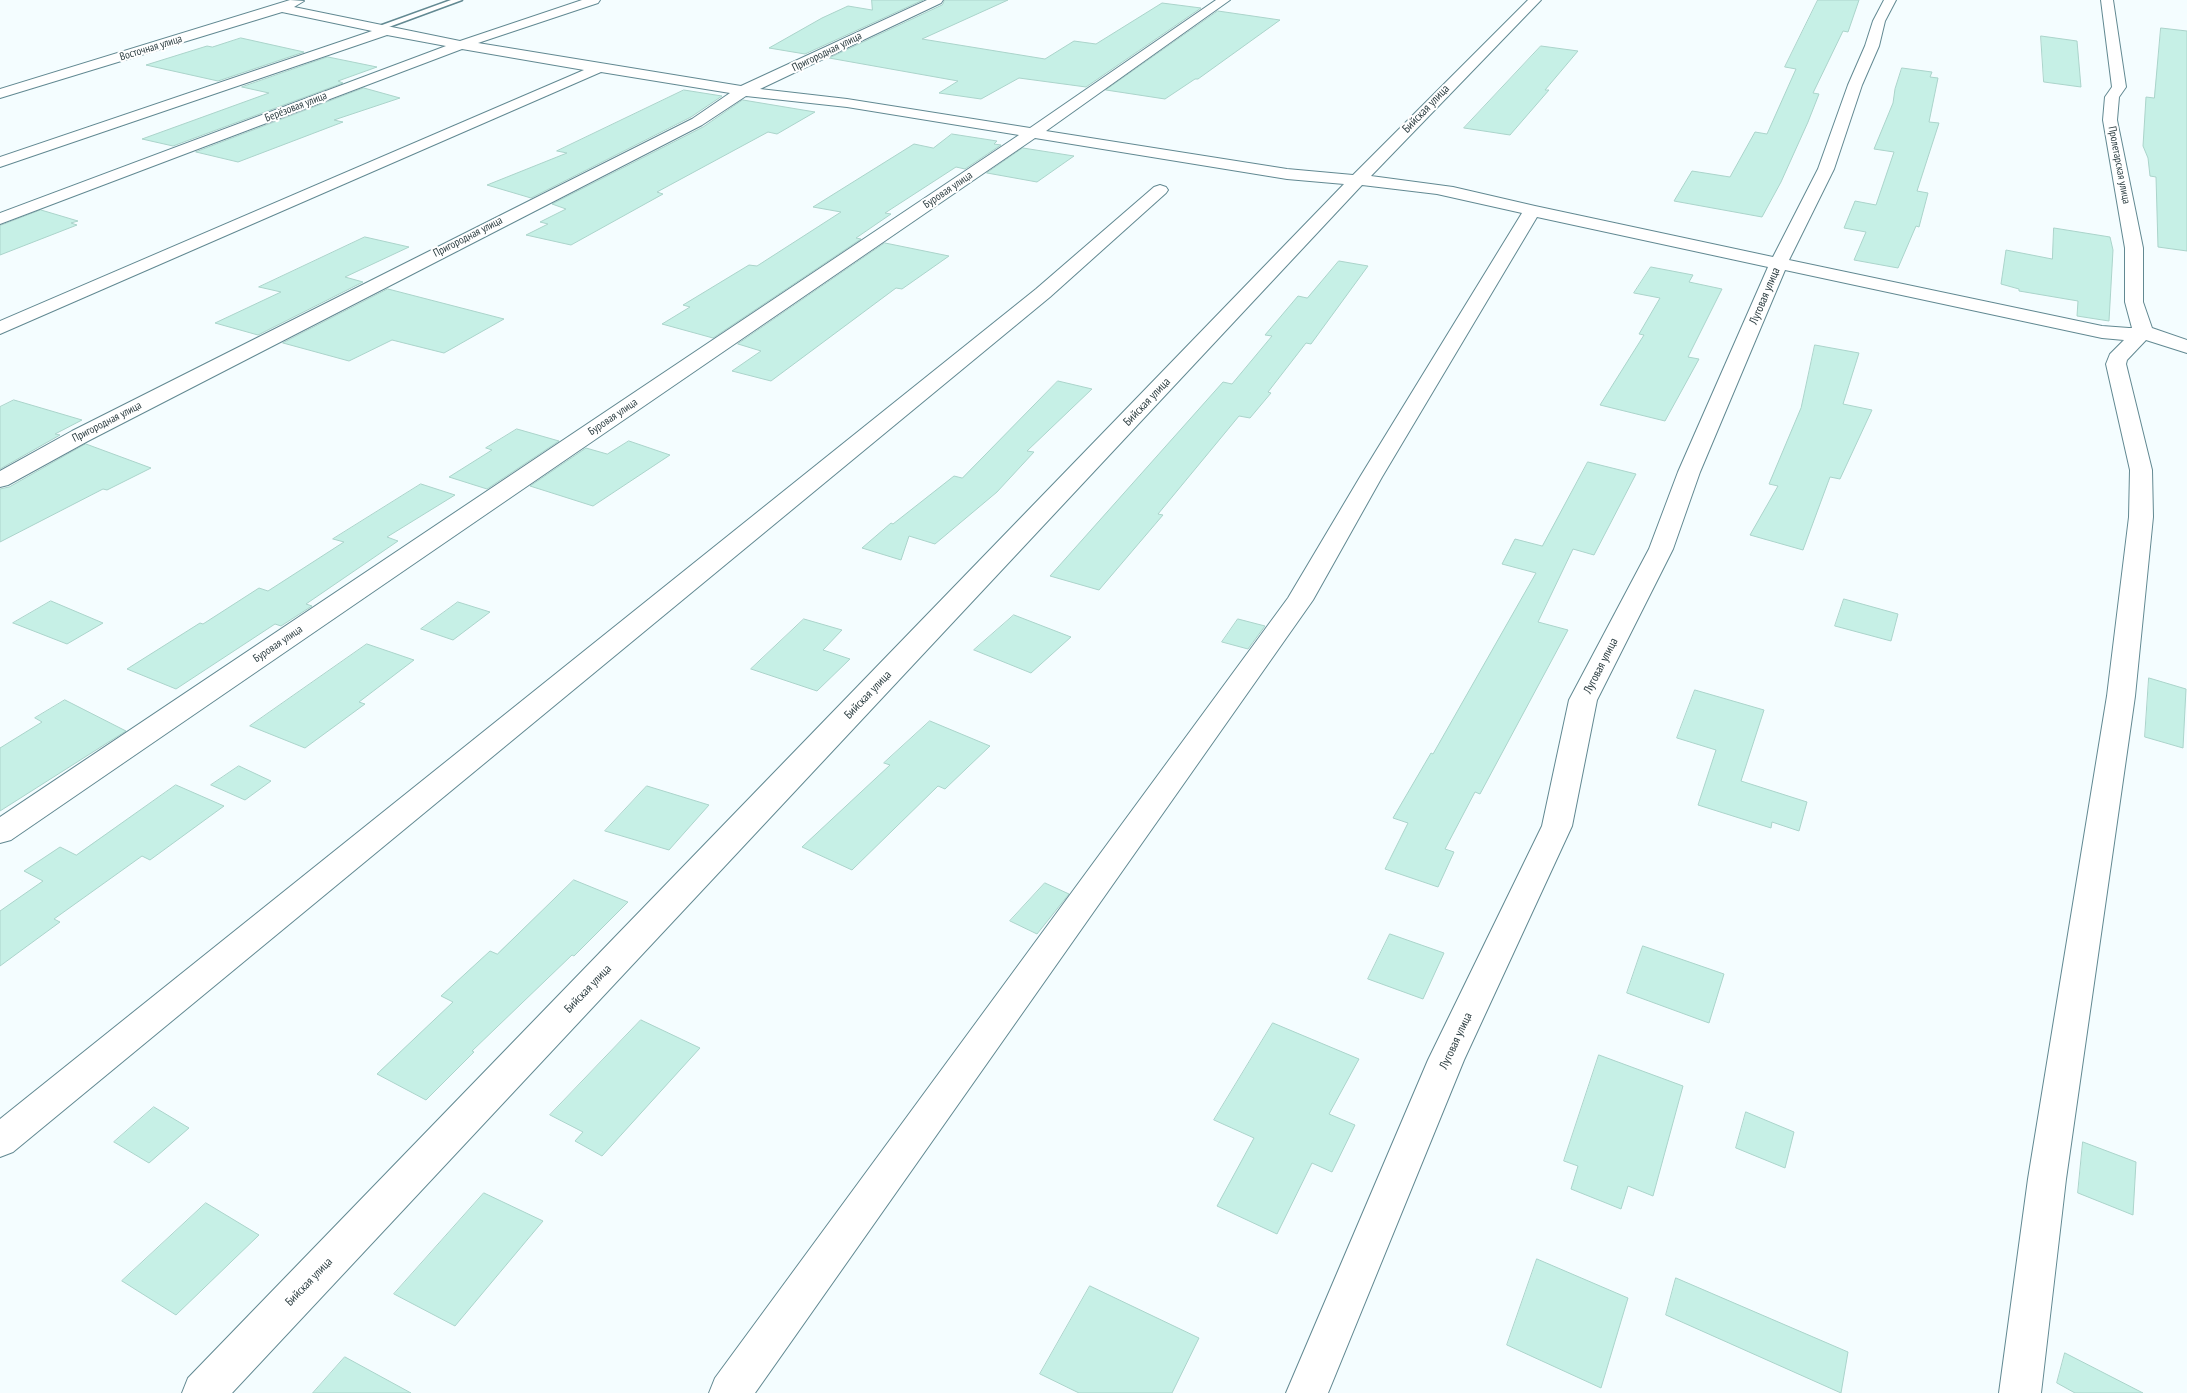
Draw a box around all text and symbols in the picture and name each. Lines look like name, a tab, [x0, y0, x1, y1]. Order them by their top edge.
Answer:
street label: Пригородная улица	[790, 29, 864, 75]
street label: Восточная улица	[118, 32, 184, 64]
street label: Бийская улица	[1399, 82, 1453, 136]
street label: Берёзовая улица	[263, 89, 329, 125]
street label: Пролетарская улица	[2105, 125, 2133, 205]
street label: Буровая улица	[921, 169, 975, 211]
street label: Пригородная улица	[431, 214, 505, 260]
street label: Луговая улица	[1747, 265, 1783, 327]
street label: Бийская улица	[1120, 375, 1174, 429]
street label: Буровая улица	[586, 396, 640, 438]
street label: Пригородная улица	[70, 399, 144, 445]
street label: Буровая улица	[251, 623, 305, 665]
street label: Луговая улица	[1581, 636, 1621, 696]
street label: Бийская улица	[841, 668, 895, 722]
street label: Бийская улица	[561, 962, 615, 1016]
street label: Луговая улица	[1437, 1011, 1475, 1071]
street label: Бийская улица	[282, 1255, 336, 1309]

